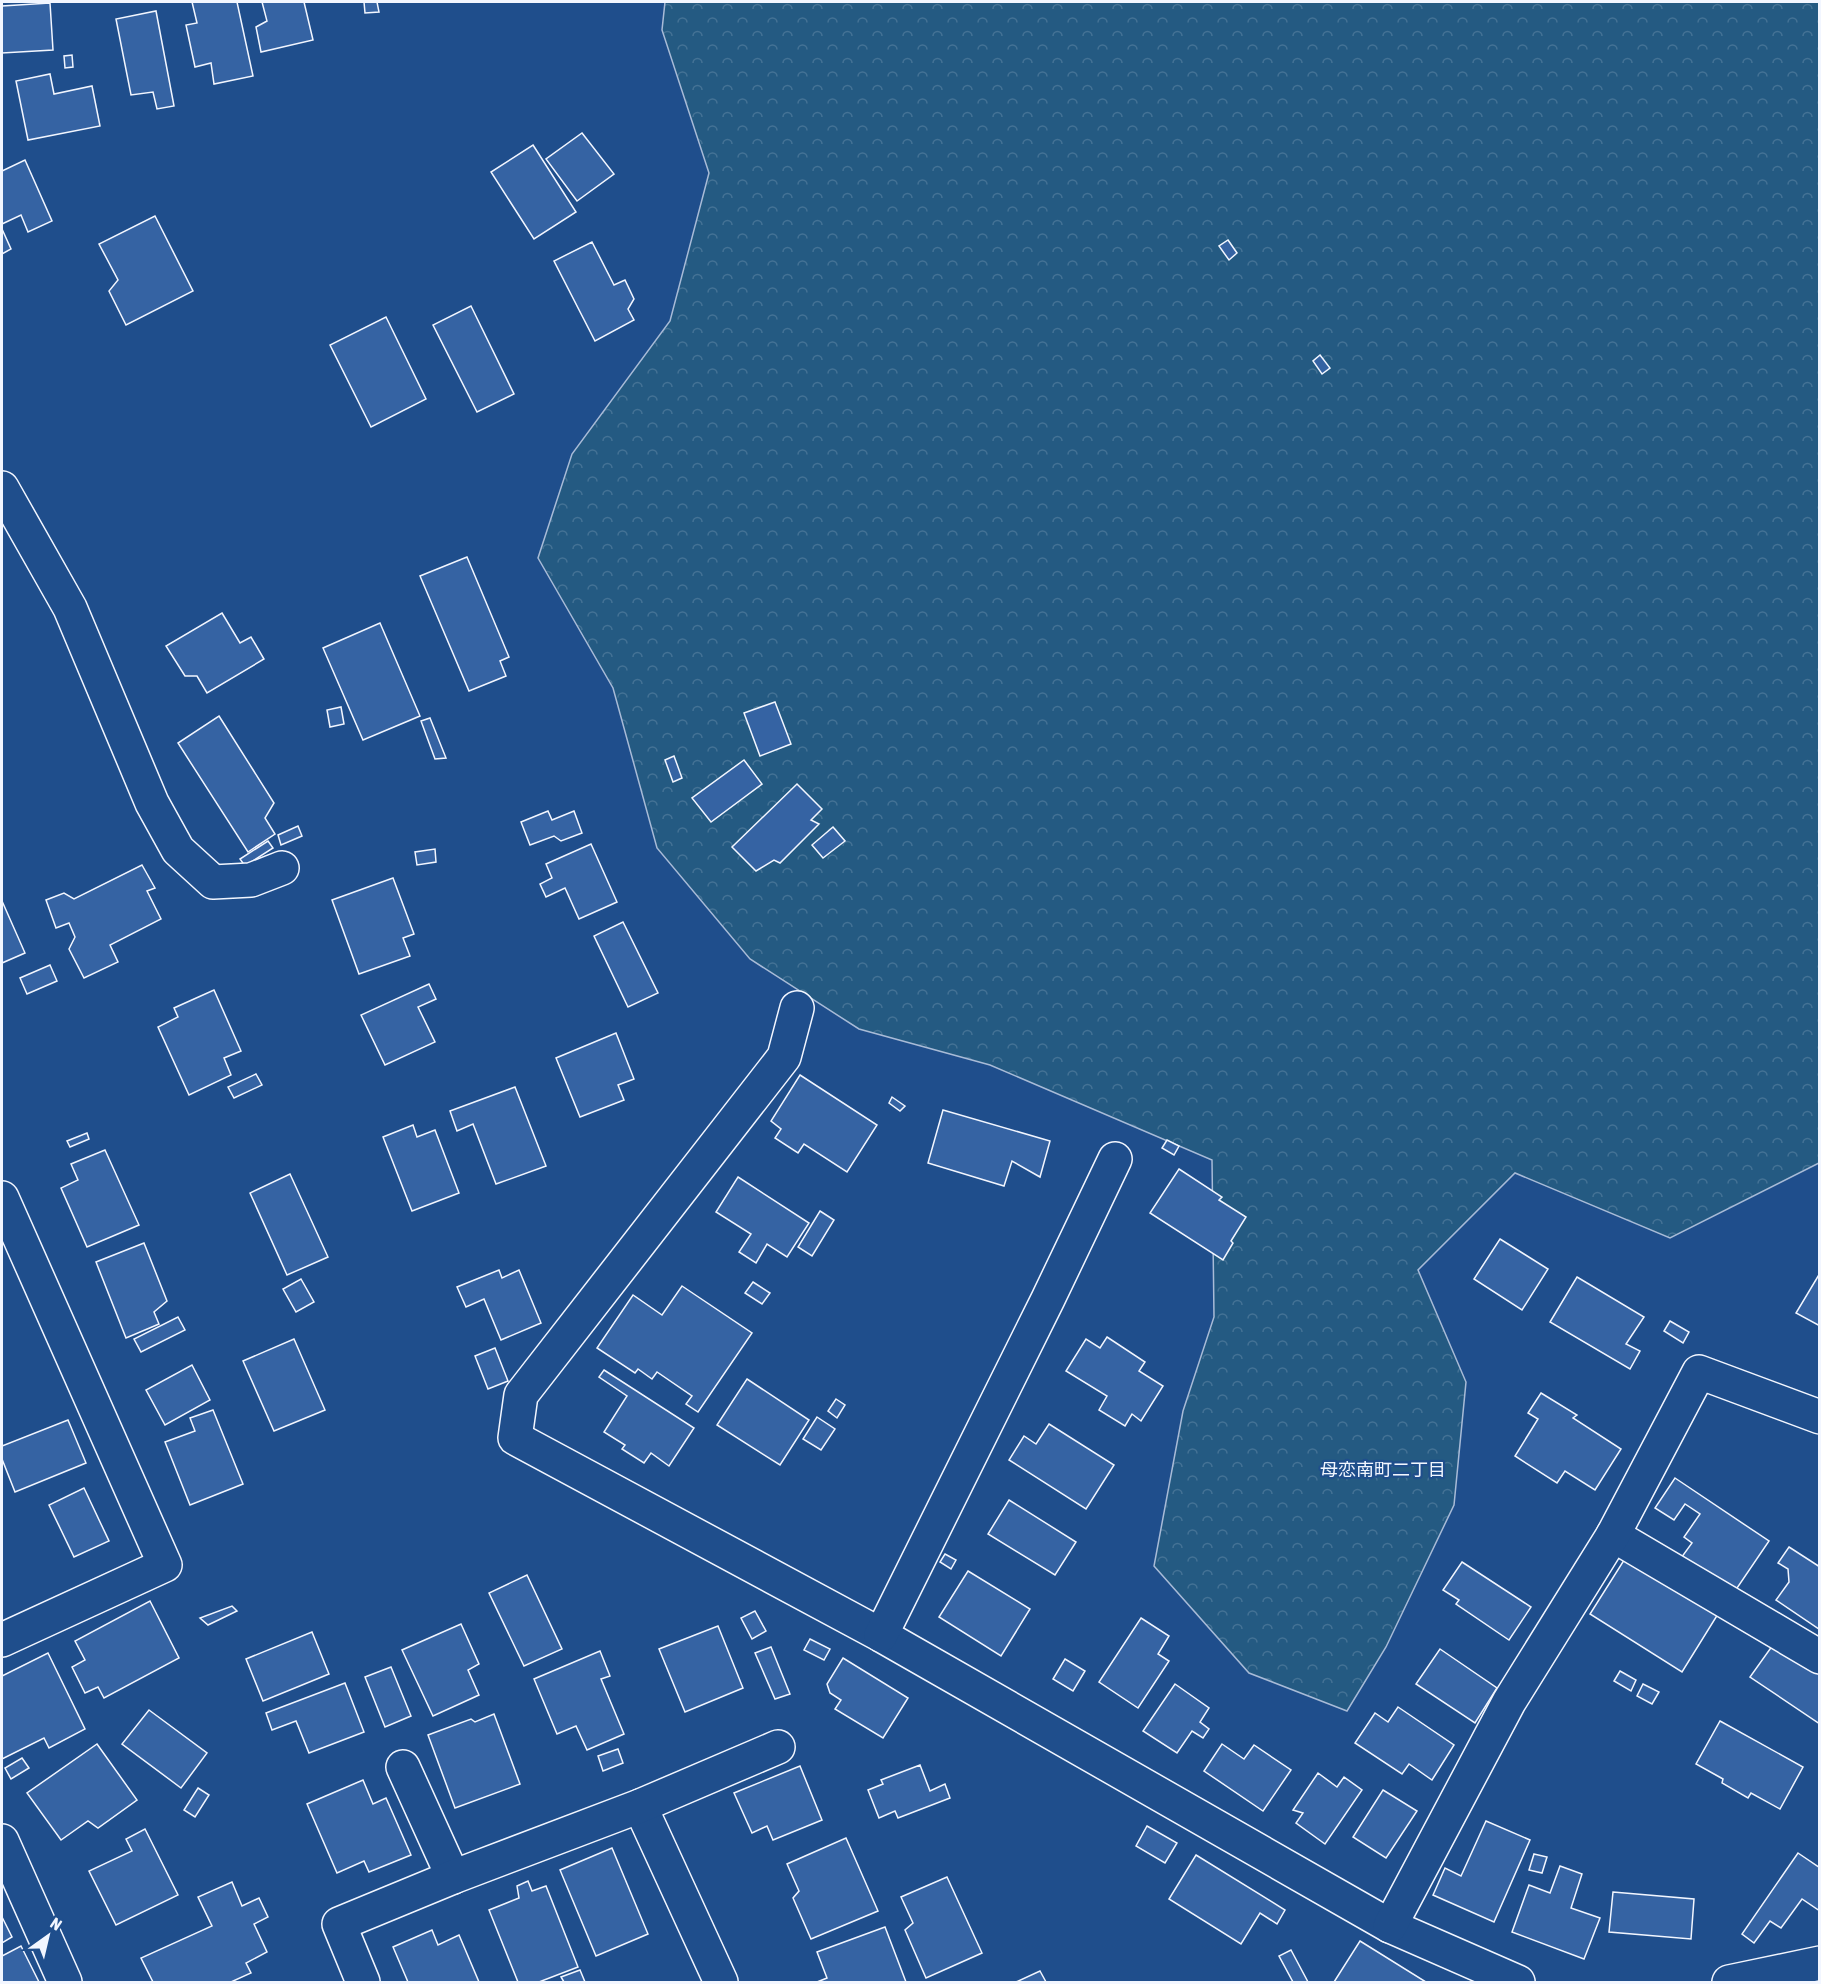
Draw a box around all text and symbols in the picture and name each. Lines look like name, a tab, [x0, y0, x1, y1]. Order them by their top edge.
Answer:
district label: 母恋南町二丁目	[1320, 1459, 1446, 1480]
north arrow	[18, 1906, 78, 1966]
text: N	[47, 1913, 65, 1934]

